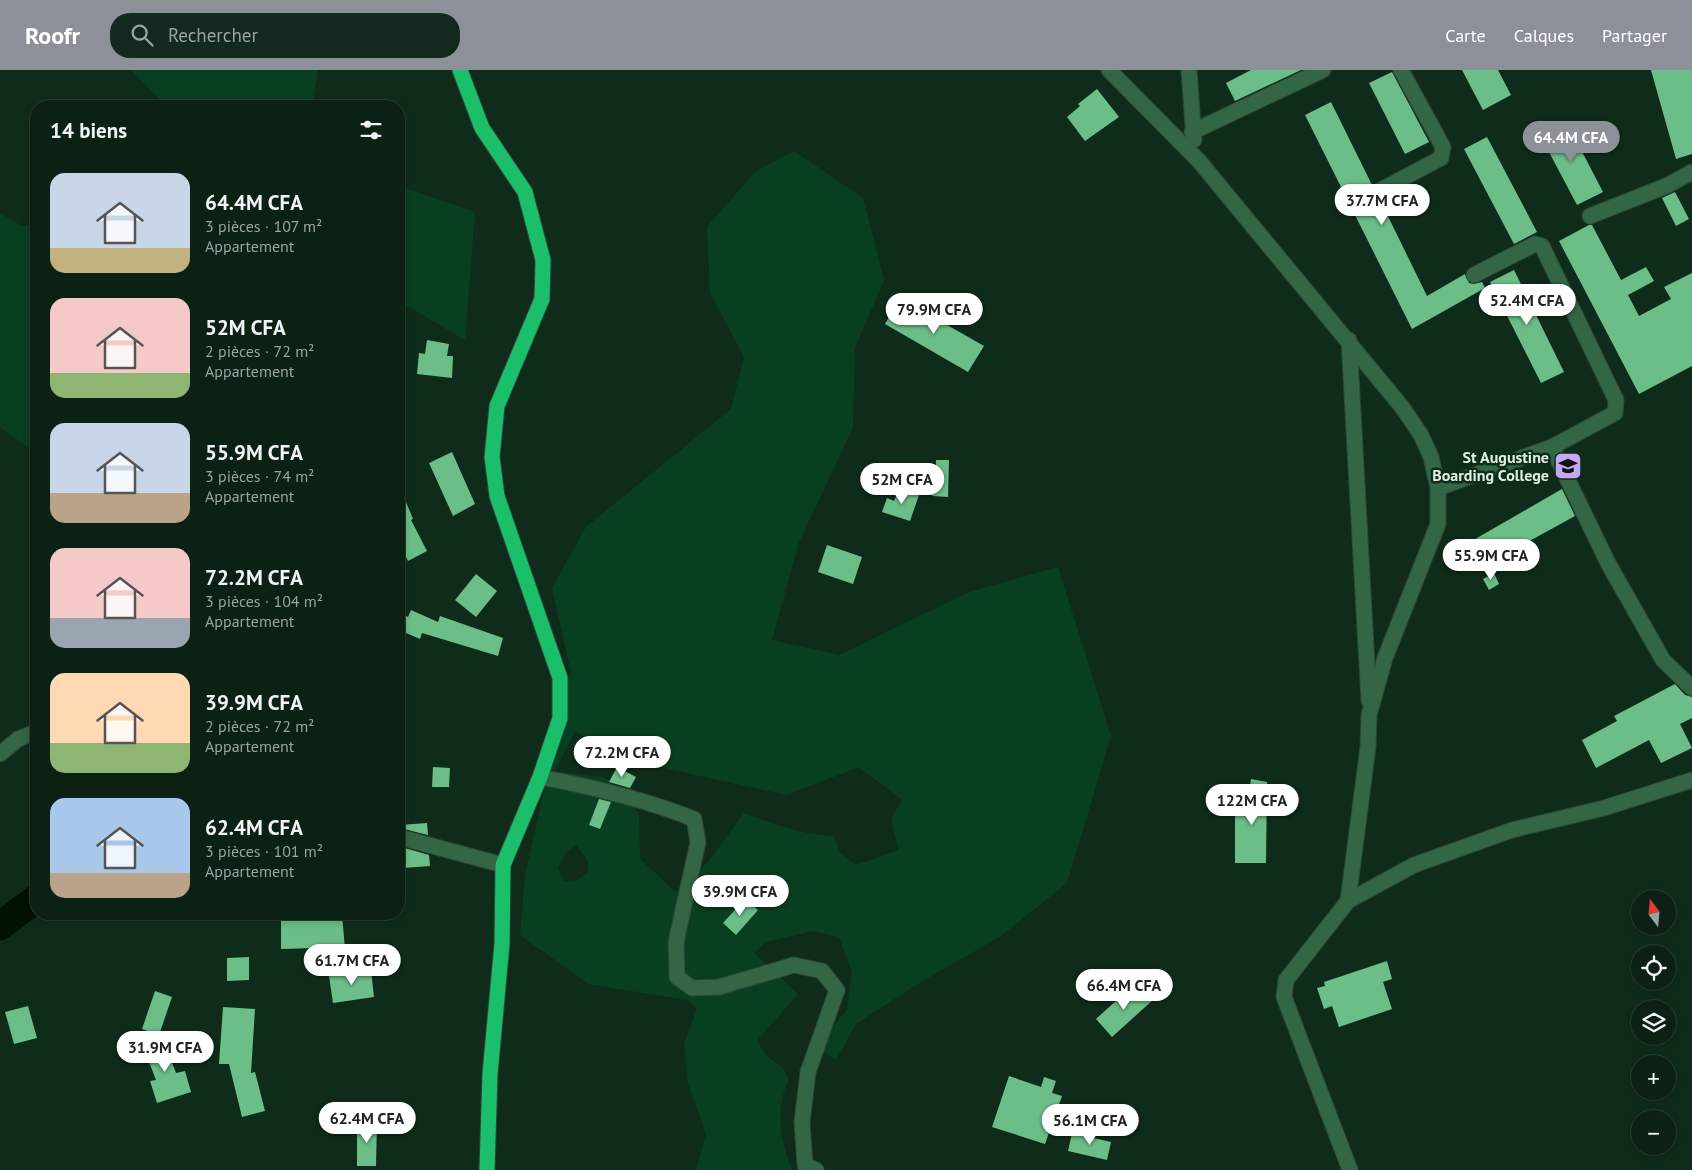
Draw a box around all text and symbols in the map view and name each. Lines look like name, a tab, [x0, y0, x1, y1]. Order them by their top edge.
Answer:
search box	[110, 13, 460, 58]
text: Roofr	[25, 20, 80, 51]
icon: search	[128, 21, 156, 49]
text: Rechercher	[168, 23, 258, 47]
text: Carte	[1445, 24, 1486, 47]
text: Calques	[1514, 24, 1574, 47]
text: Partager	[1602, 24, 1667, 47]
icon: filters	[357, 116, 385, 144]
text: 14 biens	[50, 117, 127, 144]
pin: 64.4M CFA	[1514, 121, 1628, 163]
text: 64.4M CFA	[1534, 127, 1608, 147]
pin: 37.7M CFA	[1325, 184, 1439, 226]
text: 64.4M CFA	[205, 189, 303, 216]
text: 37.7M CFA	[1346, 190, 1418, 210]
icon: home	[90, 193, 150, 253]
text: 3 pièces · 107 m²	[205, 216, 322, 236]
text: Appartement	[205, 236, 294, 256]
pin: 52.4M CFA	[1470, 284, 1584, 326]
text: 52.4M CFA	[1490, 290, 1564, 310]
pin: 79.9M CFA	[877, 292, 991, 335]
text: 79.9M CFA	[897, 299, 971, 319]
text: 52M CFA	[205, 314, 286, 341]
icon: home	[90, 318, 150, 378]
text: 2 pièces · 72 m²	[205, 341, 314, 361]
text: Appartement	[205, 361, 294, 381]
text: 55.9M CFA	[205, 439, 303, 466]
icon: home	[90, 443, 150, 503]
place label: St Augustine Boarding College	[1432, 447, 1549, 485]
school or university icon: St Augustine Boarding College	[1553, 451, 1583, 481]
pin: 52M CFA	[856, 462, 948, 505]
text: 3 pièces · 74 m²	[205, 466, 314, 486]
text: 52M CFA	[871, 469, 933, 489]
text: Appartement	[205, 486, 294, 506]
pin: 55.9M CFA	[1434, 538, 1548, 581]
text: 55.9M CFA	[1454, 545, 1528, 565]
text: 72.2M CFA	[205, 564, 303, 591]
icon: home	[90, 568, 150, 628]
text: 3 pièces · 104 m²	[205, 591, 323, 611]
text: Appartement	[205, 611, 294, 631]
text: 39.9M CFA	[205, 689, 303, 716]
icon: home	[90, 693, 150, 753]
text: 2 pièces · 72 m²	[205, 716, 314, 736]
text: Appartement	[205, 736, 294, 756]
pin: 72.2M CFA	[565, 736, 679, 778]
text: 72.2M CFA	[585, 742, 659, 762]
pin: 122M CFA	[1200, 784, 1304, 826]
text: 122M CFA	[1217, 790, 1287, 810]
text: 62.4M CFA	[205, 814, 303, 841]
icon: home	[90, 818, 150, 878]
text: 3 pièces · 101 m²	[205, 841, 323, 861]
text: Appartement	[205, 861, 294, 881]
pin: 39.9M CFA	[683, 874, 797, 917]
text: 39.9M CFA	[703, 881, 777, 901]
north arrow	[1631, 890, 1676, 935]
map controls	[1631, 890, 1676, 1155]
pin: 61.7M CFA	[295, 944, 409, 986]
button: locate	[1631, 945, 1676, 990]
text: 61.7M CFA	[315, 950, 389, 970]
pin: 66.4M CFA	[1067, 968, 1181, 1011]
text: 66.4M CFA	[1087, 975, 1161, 995]
button: layers	[1631, 1000, 1676, 1045]
pin: 31.9M CFA	[108, 1030, 222, 1073]
text: 31.9M CFA	[128, 1037, 202, 1057]
button: +	[1631, 1055, 1676, 1100]
pin: 62.4M CFA	[310, 1102, 424, 1144]
pin: 56.1M CFA	[1033, 1104, 1147, 1146]
text: 62.4M CFA	[330, 1108, 404, 1128]
text: 56.1M CFA	[1053, 1110, 1127, 1130]
button: −	[1631, 1110, 1676, 1155]

